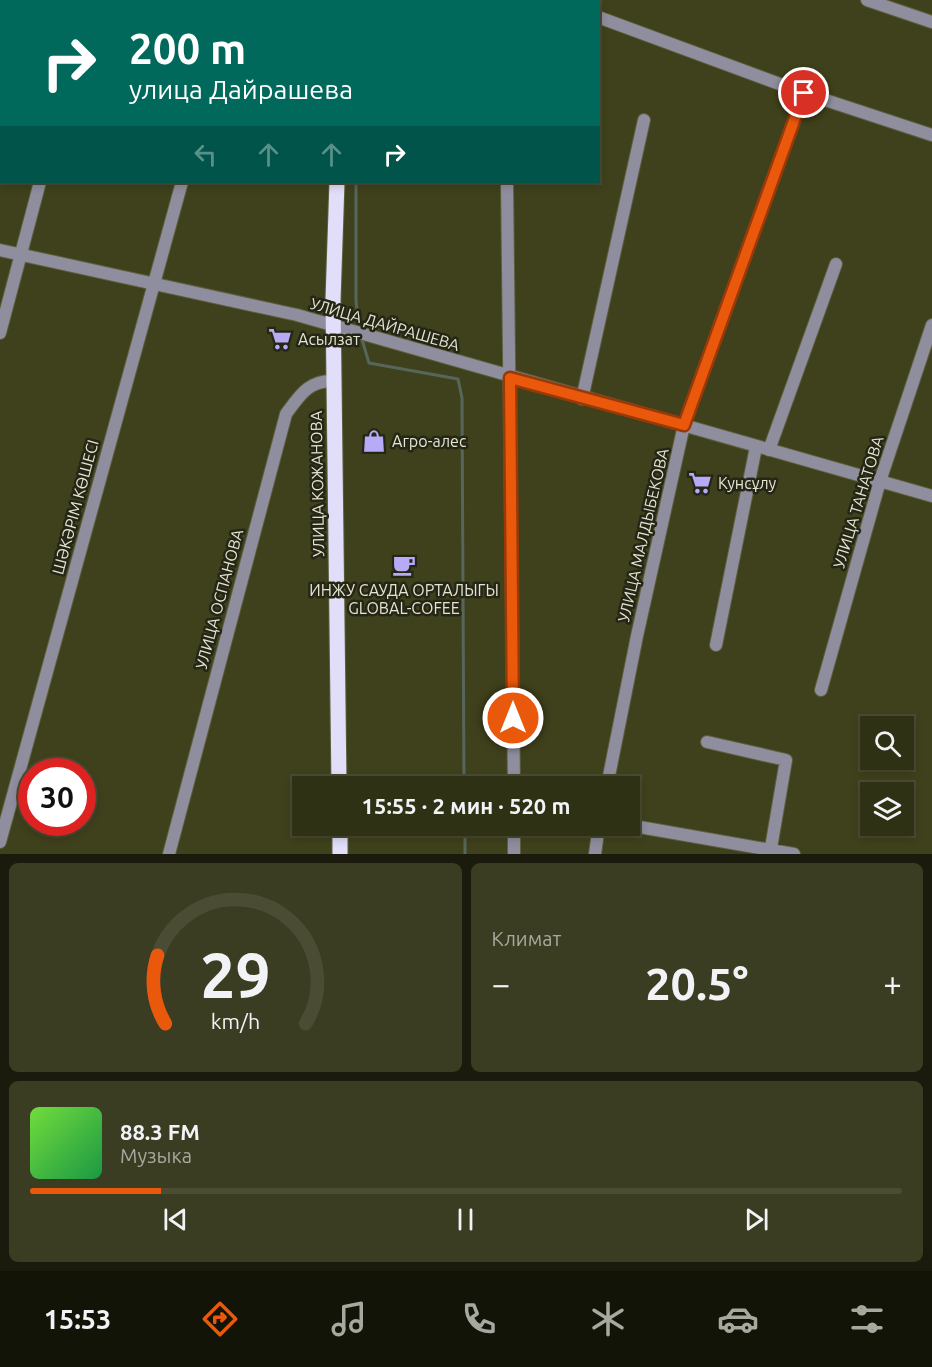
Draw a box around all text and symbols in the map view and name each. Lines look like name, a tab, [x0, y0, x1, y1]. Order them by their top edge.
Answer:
icon: right	[30, 24, 108, 102]
text: 200 m	[129, 25, 246, 72]
pin	[778, 67, 829, 118]
text: улица Дайрашева	[129, 74, 353, 104]
icon: arrive	[787, 76, 820, 109]
icon: left	[189, 138, 222, 171]
icon: ahead	[252, 138, 285, 171]
icon: ahead	[315, 138, 348, 171]
icon: right	[378, 138, 411, 171]
street label: УЛИЦА ДАЙРАШЕВА	[308, 293, 462, 354]
supermarket icon: Асылзат	[267, 326, 293, 352]
place label: Асылзат	[298, 330, 360, 348]
street label: УЛИЦА КОЖАНОВА	[307, 410, 327, 557]
shop icon: Агро-алес	[361, 428, 387, 454]
place label: Агро-алес	[392, 432, 467, 450]
street label: УЛИЦА ТАНАТОВА	[829, 433, 887, 570]
street label: ШӘКӘРІМ КӨШЕСІ	[48, 438, 102, 576]
street label: УЛИЦА МАЛДЫБЕКОВА	[614, 446, 672, 624]
supermarket icon: Кунсұлу	[687, 470, 713, 496]
place label: Кунсұлу	[718, 474, 777, 492]
street label: УЛИЦА ОСПАНОВА	[192, 526, 247, 671]
cafe icon: ИНЖУ САУДА ОРТАЛЫГЫ GLOBAL-COFEE	[391, 552, 417, 578]
place label: ИНЖУ САУДА ОРТАЛЫГЫ GLOBAL-COFEE	[309, 581, 499, 617]
position arrow	[481, 686, 545, 750]
map controls	[860, 716, 914, 836]
button: search	[860, 716, 914, 770]
speed limit sign: 30	[18, 758, 96, 836]
button: layers	[860, 782, 914, 836]
text: 15:55 · 2 мин · 520 m	[362, 793, 570, 818]
text: Климат	[492, 927, 561, 950]
text: 29	[200, 940, 270, 1010]
text: 20.5°	[645, 958, 748, 1009]
text: −	[492, 965, 510, 1002]
text: +	[883, 965, 902, 1002]
text: km/h	[210, 1010, 260, 1034]
text: 88.3 FM	[120, 1119, 200, 1144]
text: Музыка	[120, 1144, 192, 1167]
icon: previous	[159, 1203, 192, 1236]
icon: pause	[449, 1203, 482, 1236]
icon: next	[740, 1203, 773, 1236]
icon: directions	[199, 1298, 241, 1340]
icon: music	[328, 1298, 370, 1340]
icon: phone	[458, 1298, 500, 1340]
icon: climate	[587, 1298, 629, 1340]
icon: car	[717, 1298, 759, 1340]
icon: filters	[846, 1298, 888, 1340]
text: 15:53	[44, 1304, 111, 1334]

